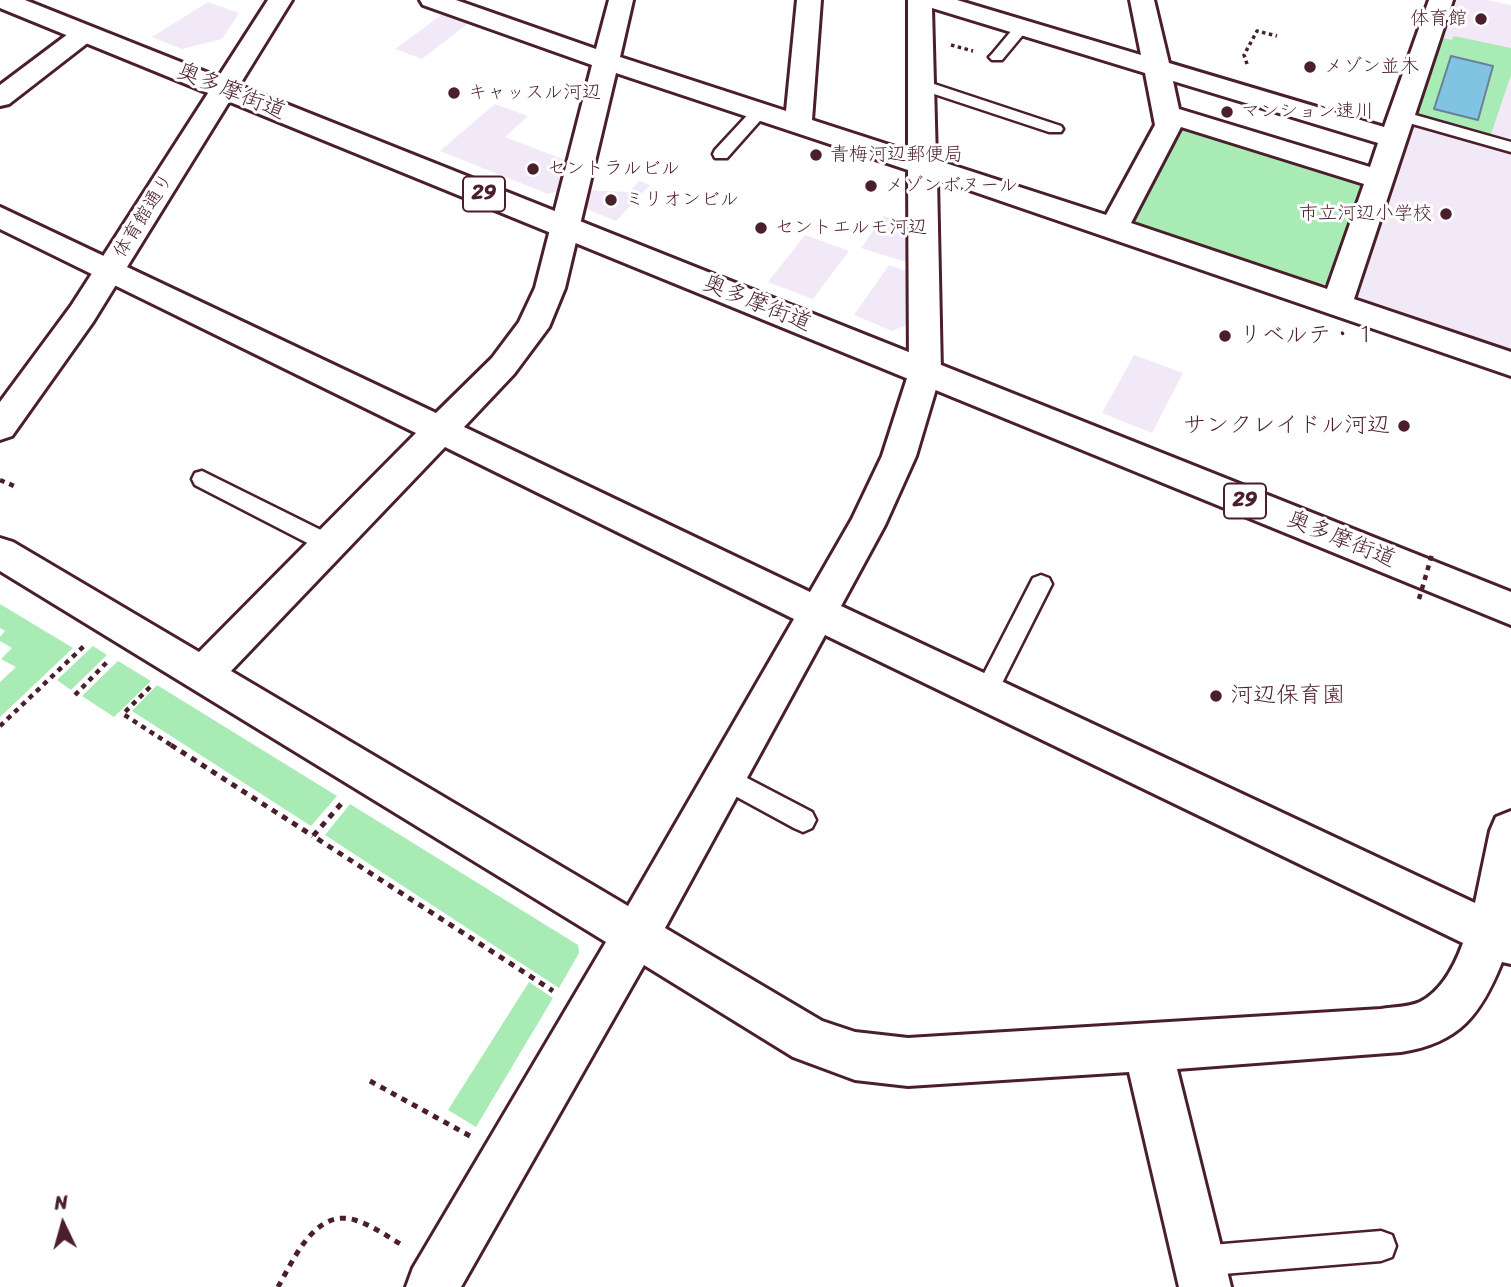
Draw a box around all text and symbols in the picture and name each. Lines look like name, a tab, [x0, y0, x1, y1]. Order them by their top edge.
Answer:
place label: 体育館	[1410, 8, 1467, 30]
marker: 体育館	[1473, 11, 1489, 27]
place label: メゾン並木	[1324, 56, 1419, 78]
street label: 奥多摩街道	[173, 58, 289, 126]
marker: メゾン並木	[1302, 59, 1318, 75]
place label: キャッスル河辺	[468, 82, 601, 104]
marker: キャッスル河辺	[446, 85, 462, 101]
place label: マンション速川	[1241, 101, 1374, 123]
marker: マンション速川	[1219, 104, 1235, 120]
place label: 青梅河辺郵便局	[830, 144, 963, 166]
marker: 青梅河辺郵便局	[808, 147, 824, 163]
place label: セントラルビル	[547, 158, 680, 180]
marker: セントラルビル	[525, 161, 541, 177]
street label: 体育館通り	[109, 170, 179, 262]
place label: メゾンボヌール	[885, 175, 1018, 197]
road number: 29	[463, 176, 505, 212]
marker: メゾンボヌール	[863, 178, 879, 194]
place label: ミリオンビル	[625, 189, 739, 211]
marker: ミリオンビル	[603, 192, 619, 208]
place label: 市立河辺小学校	[1299, 203, 1432, 225]
marker: 市立河辺小学校	[1438, 206, 1454, 222]
place label: セントエルモ河辺	[775, 217, 927, 239]
marker: セントエルモ河辺	[753, 220, 769, 236]
street label: 奥多摩街道	[699, 270, 815, 338]
place label: リベルテ・１	[1239, 322, 1377, 350]
marker: リベルテ・１	[1217, 328, 1233, 344]
place label: サンクレイドル河辺	[1183, 412, 1390, 440]
marker: サンクレイドル河辺	[1396, 418, 1412, 434]
road number: 29	[1224, 484, 1266, 518]
street label: 奥多摩街道	[1283, 506, 1399, 574]
place label: 河辺保育園	[1230, 682, 1345, 710]
marker: 河辺保育園	[1208, 688, 1224, 704]
text: N	[53, 1186, 69, 1220]
north arrow	[28, 1189, 98, 1259]

